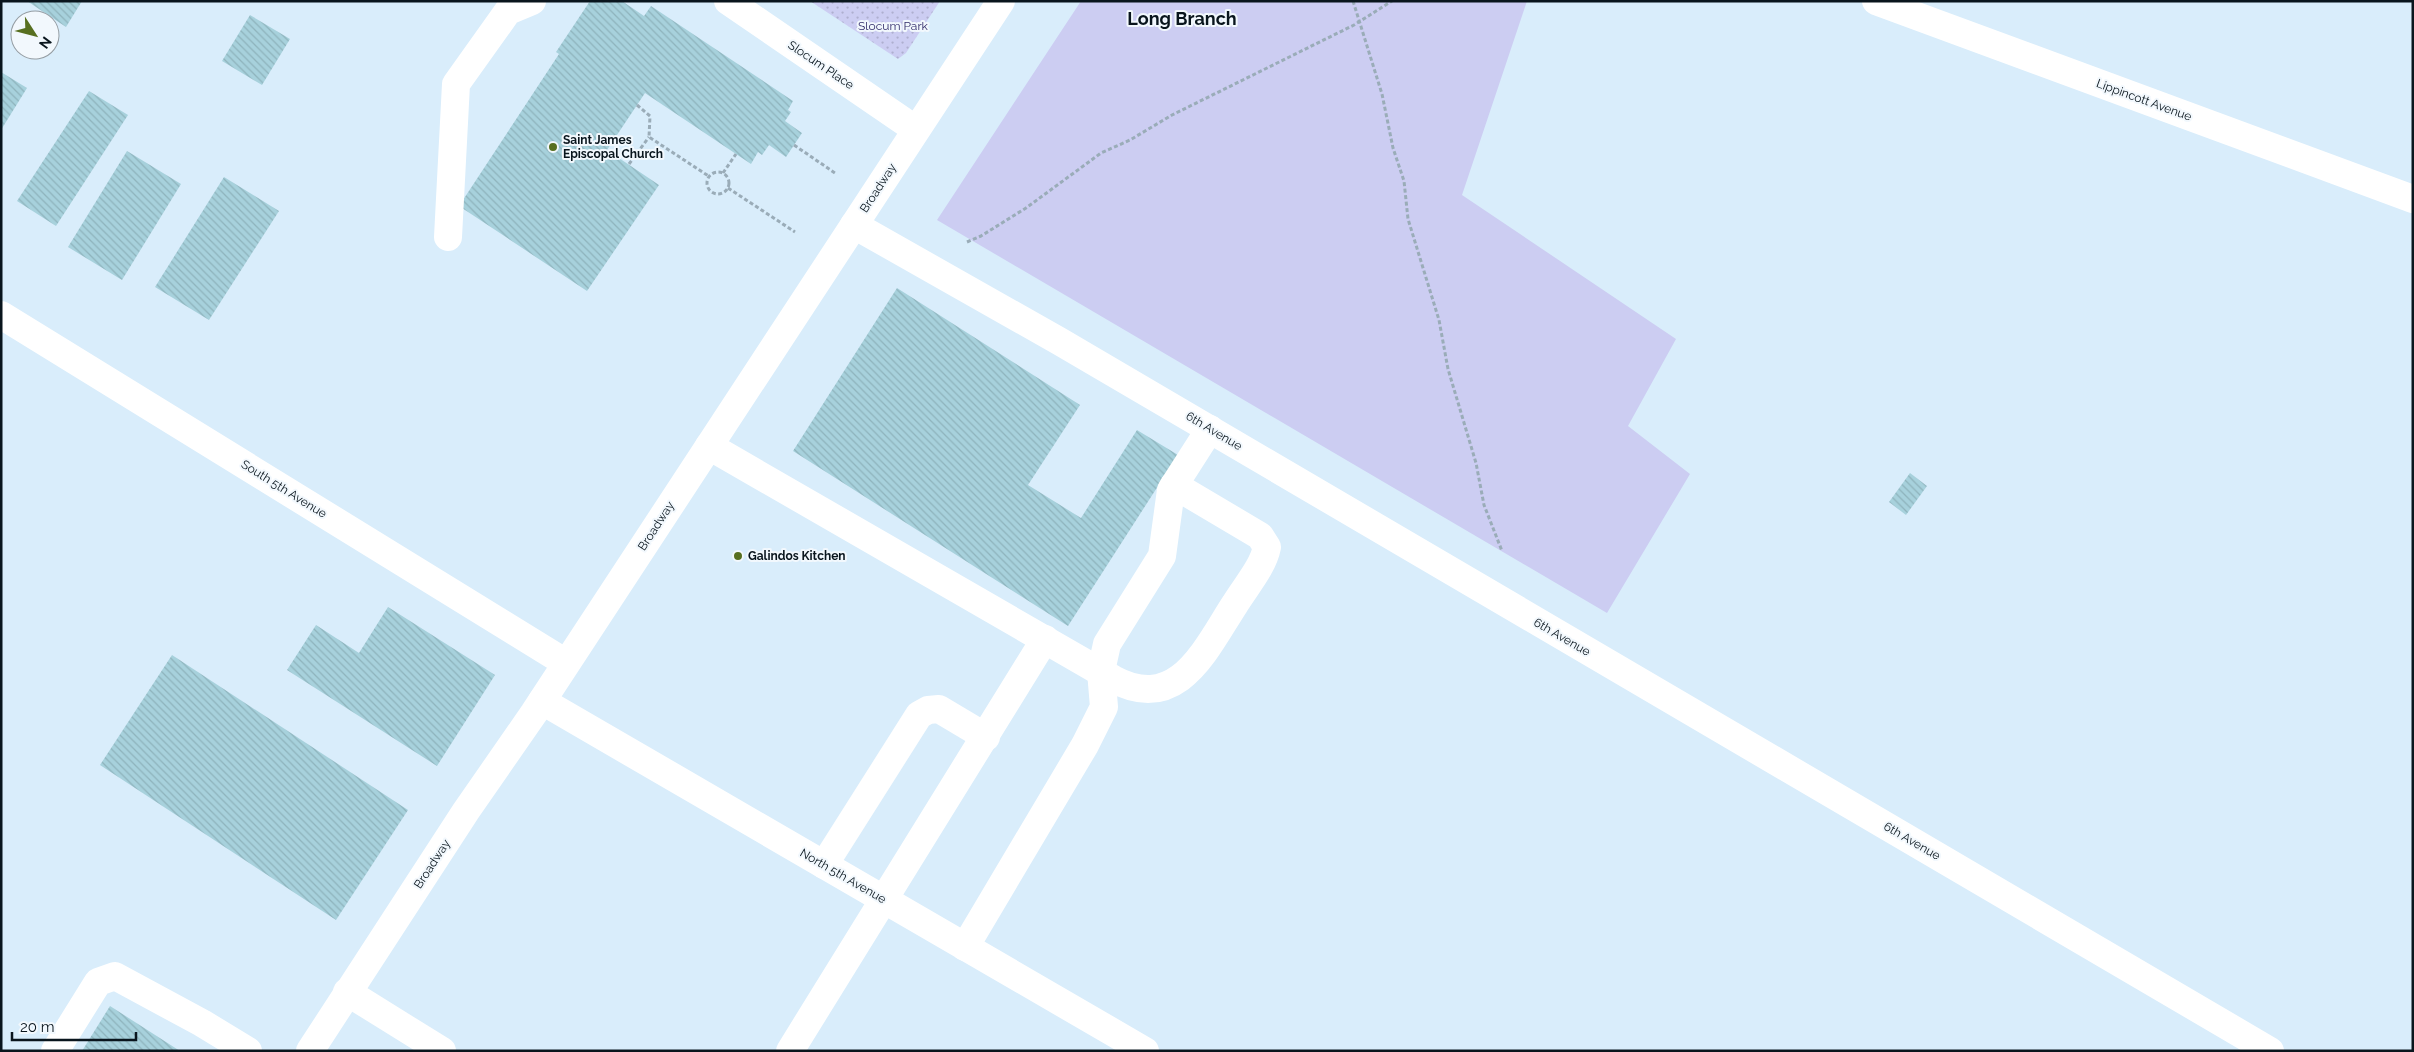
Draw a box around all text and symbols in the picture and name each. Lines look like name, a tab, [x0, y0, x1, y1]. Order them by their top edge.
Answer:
district label: Long Branch	[1127, 8, 1237, 29]
north arrow	[10, 10, 60, 60]
park label: Slocum Park	[858, 19, 929, 33]
text: N	[36, 34, 55, 52]
street label: Slocum Place	[785, 38, 857, 92]
street label: Lippincott Avenue	[2094, 76, 2194, 124]
place label: Saint James Episcopal Church	[563, 133, 663, 161]
marker: Saint James Episcopal Church	[547, 141, 559, 153]
street label: Broadway	[857, 160, 899, 215]
street label: 6th Avenue	[1183, 409, 1245, 453]
street label: South 5th Avenue	[239, 457, 329, 521]
street label: Broadway	[635, 498, 677, 553]
place label: Galindos Kitchen	[748, 549, 846, 563]
marker: Galindos Kitchen	[732, 550, 744, 562]
street label: 6th Avenue	[1531, 615, 1593, 659]
street label: 6th Avenue	[1881, 819, 1943, 863]
street label: Broadway	[411, 836, 453, 891]
street label: North 5th Avenue	[798, 846, 888, 906]
scale bar	[12, 1010, 136, 1042]
text: 20 m	[20, 1018, 55, 1036]

